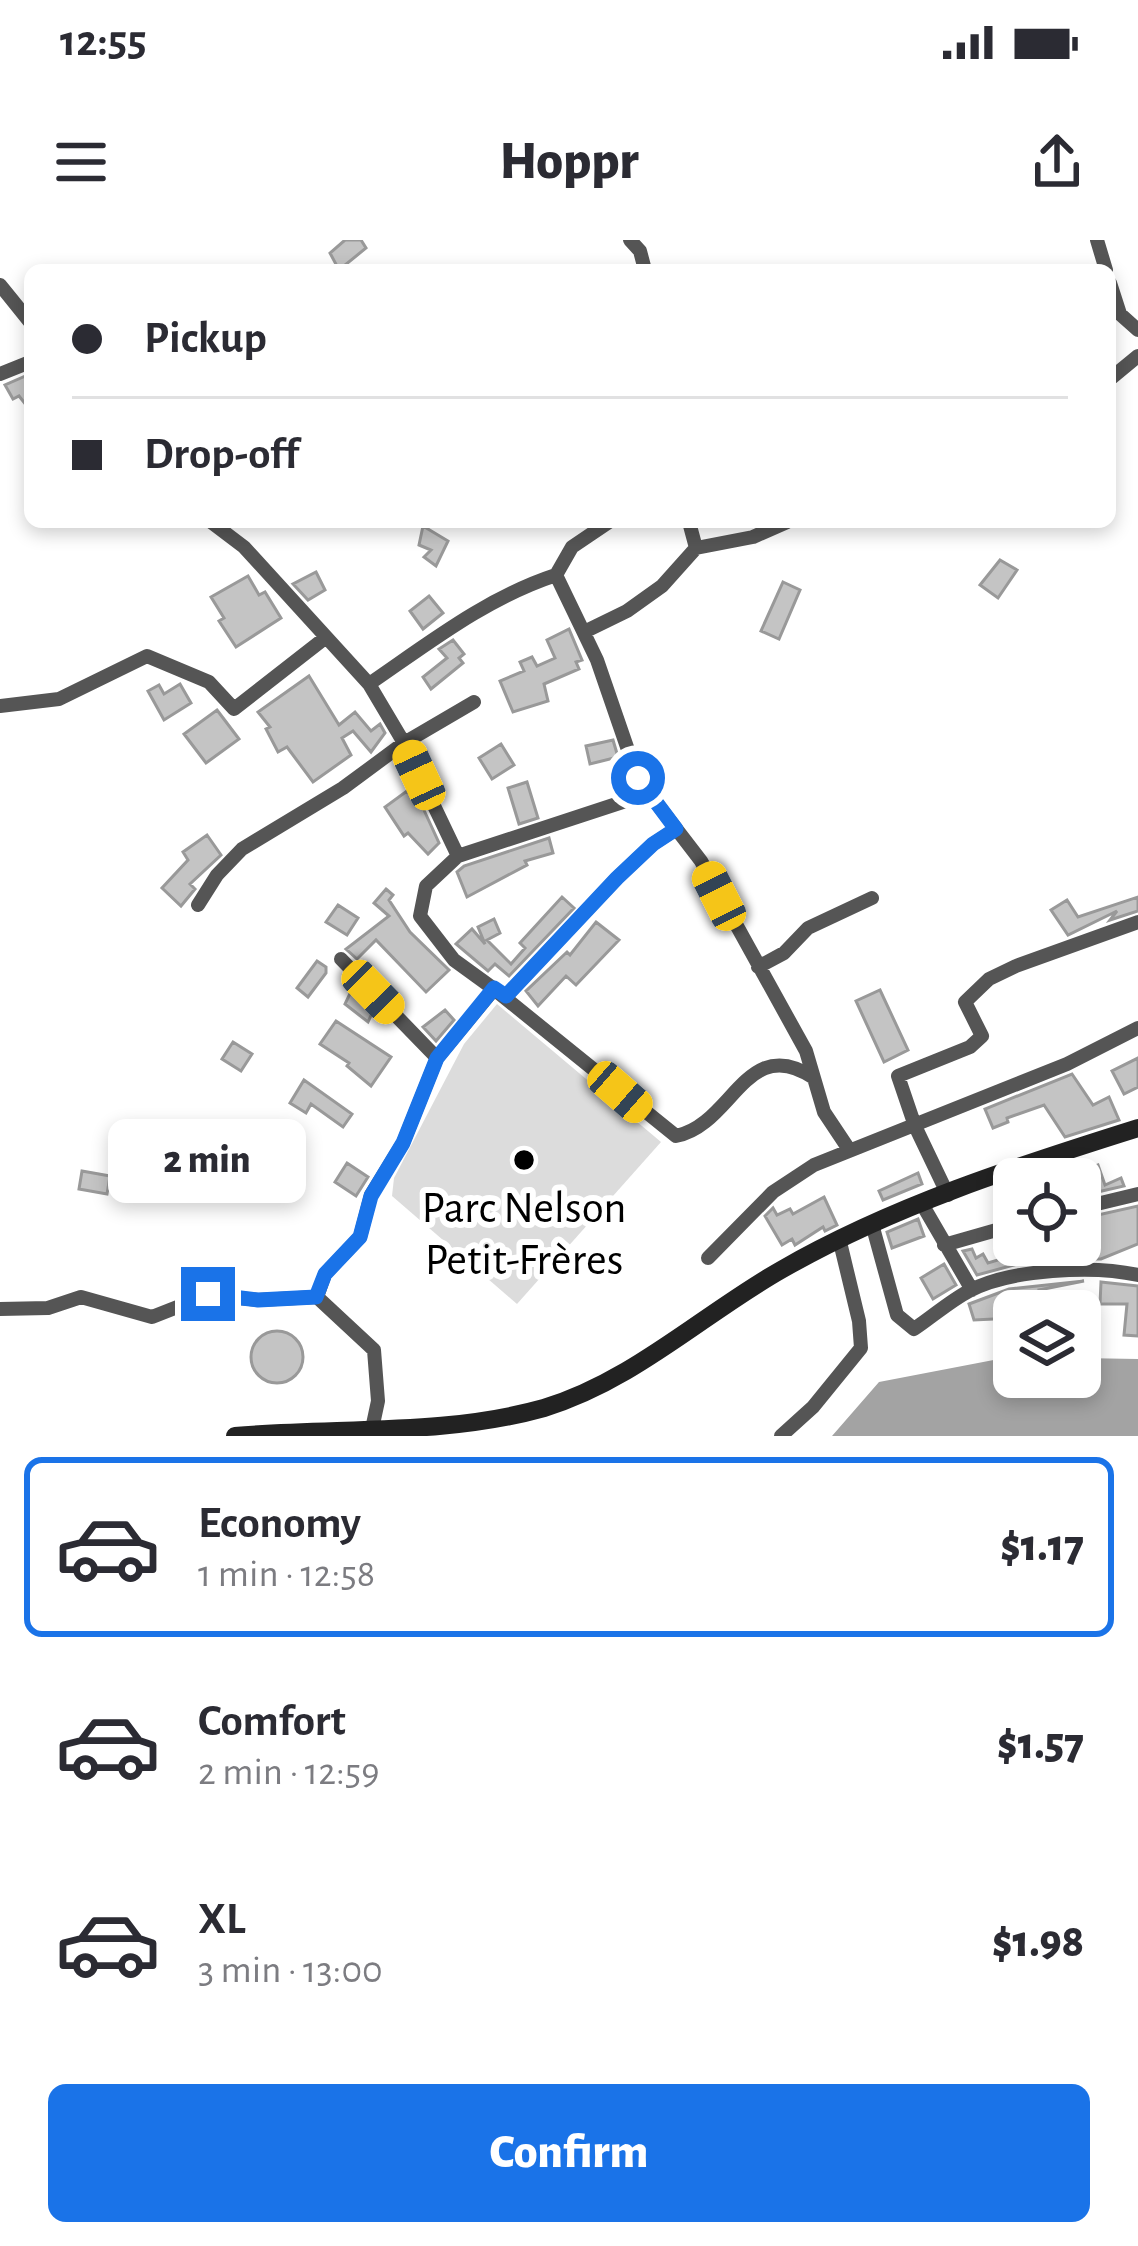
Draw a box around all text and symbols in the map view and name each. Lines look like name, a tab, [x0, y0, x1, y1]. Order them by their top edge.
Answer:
text: 12:55	[60, 19, 147, 64]
icon: menu	[48, 129, 114, 195]
icon: share	[1024, 129, 1090, 195]
text: Hoppr	[499, 135, 639, 189]
text: Pickup	[144, 316, 267, 361]
text: Drop-off	[144, 432, 299, 477]
car	[387, 735, 451, 815]
route start	[611, 751, 665, 805]
car	[687, 856, 751, 936]
car	[335, 954, 411, 1030]
car	[581, 1055, 659, 1129]
callout: 2 min	[109, 1120, 307, 1204]
text: 2 min	[163, 1141, 251, 1180]
marker: Parc Nelson Petit-Frères	[511, 1147, 537, 1173]
map controls	[993, 1158, 1101, 1398]
button: locate	[993, 1158, 1101, 1266]
place label: Parc Nelson Petit-Frères	[421, 1186, 627, 1283]
route end	[181, 1267, 235, 1321]
button: layers	[993, 1290, 1101, 1398]
icon: car	[54, 1493, 162, 1601]
text: Economy	[198, 1501, 361, 1546]
text: $1.17	[1000, 1524, 1084, 1569]
text: 1 min · 12:58	[198, 1555, 375, 1594]
icon: car	[54, 1691, 162, 1799]
text: Comfort	[198, 1699, 346, 1744]
text: $1.57	[997, 1722, 1084, 1767]
text: 2 min · 12:59	[198, 1753, 379, 1792]
icon: car	[54, 1889, 162, 1997]
text: XL	[198, 1897, 246, 1942]
text: $1.98	[992, 1920, 1084, 1965]
text: 3 min · 13:00	[198, 1951, 383, 1990]
button: Confirm	[48, 2084, 1090, 2222]

